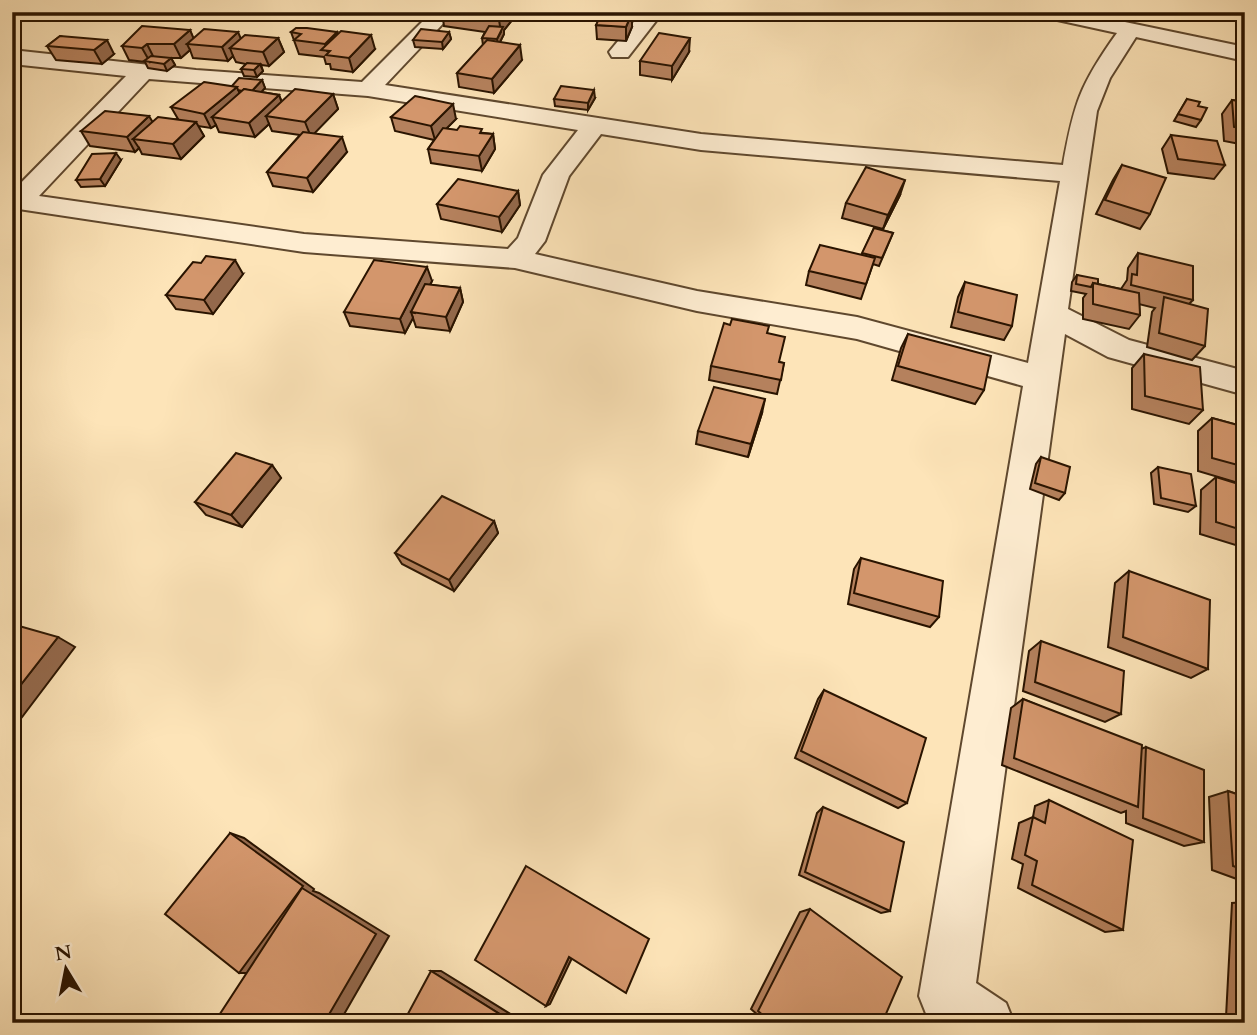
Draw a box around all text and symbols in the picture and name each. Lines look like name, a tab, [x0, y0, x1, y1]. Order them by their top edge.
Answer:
north arrow	[32, 934, 102, 1004]
text: N	[53, 939, 74, 967]

